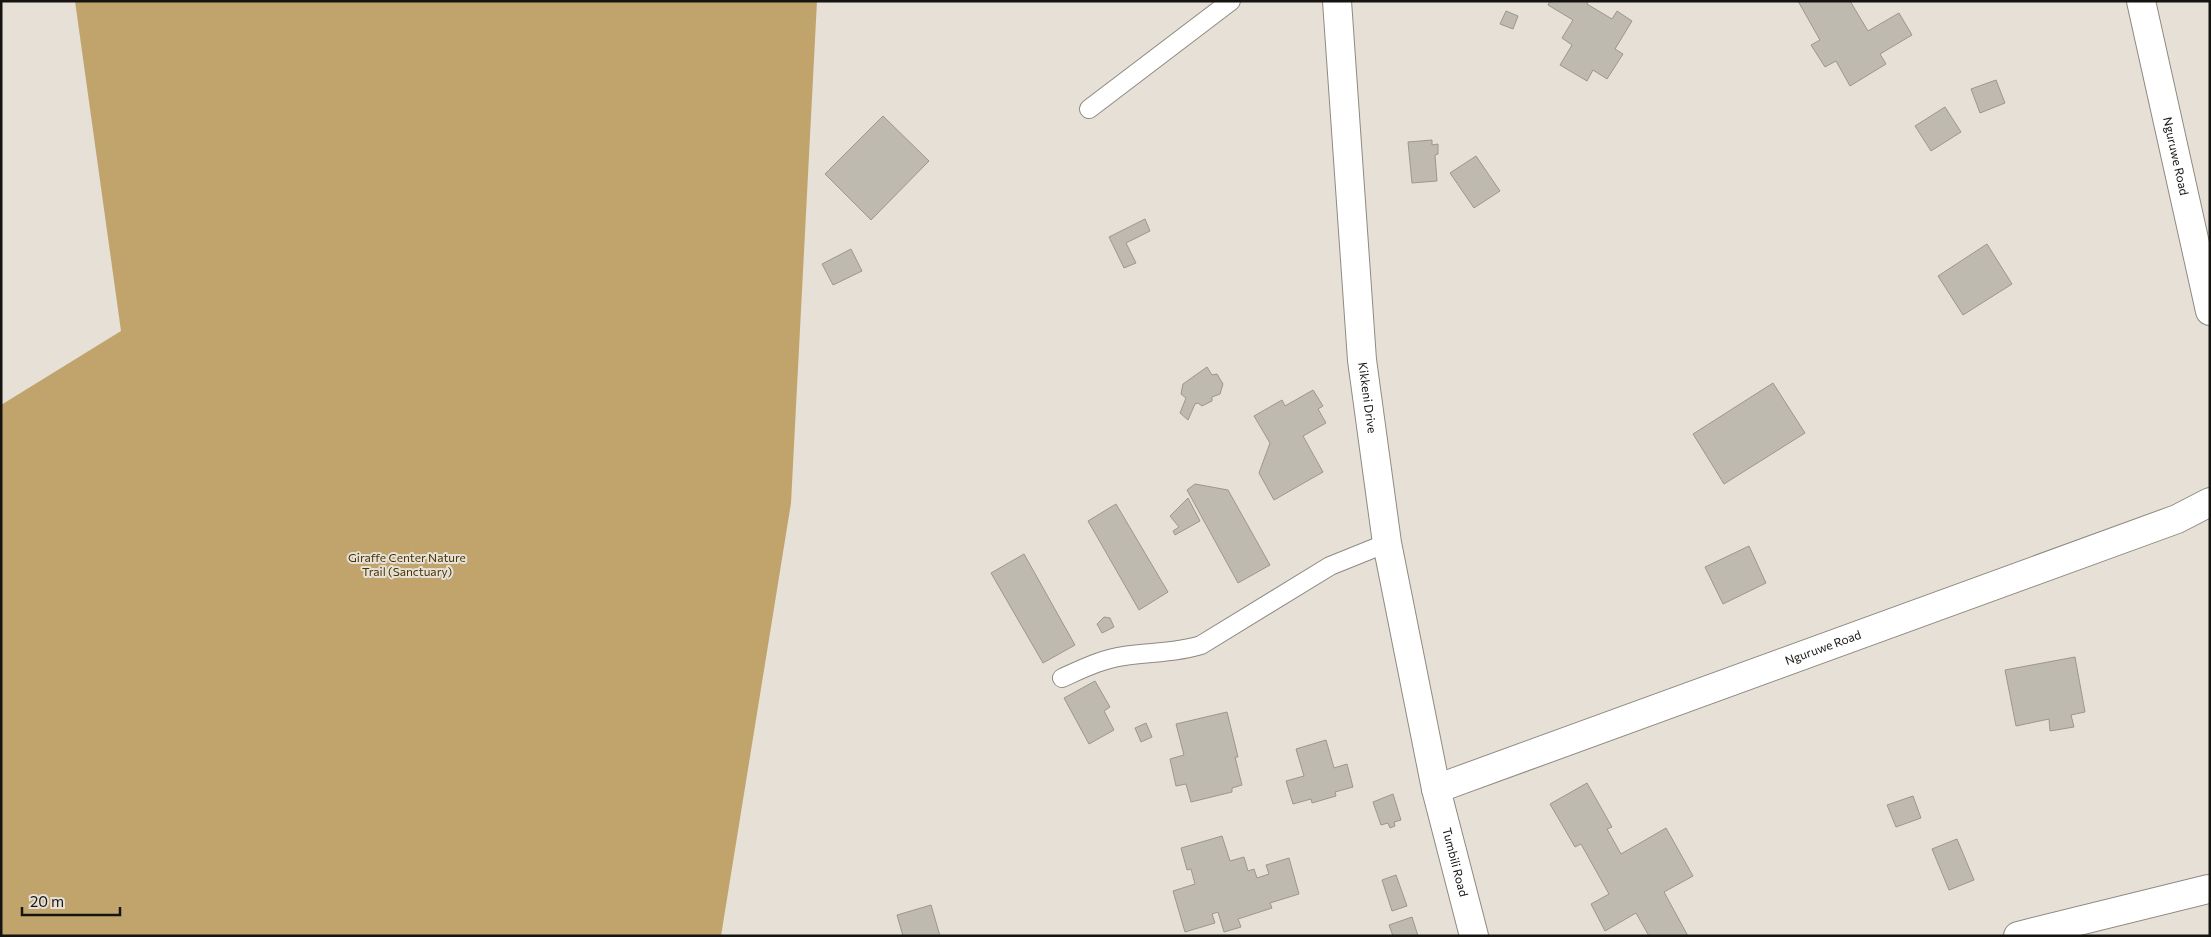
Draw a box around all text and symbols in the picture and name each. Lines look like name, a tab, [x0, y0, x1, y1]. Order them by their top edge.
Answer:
street label: Nguruwe Road	[2161, 115, 2192, 197]
street label: Kikkeni Drive	[1356, 361, 1380, 434]
park label: Giraffe Center Nature Trail (Sanctuary)	[348, 550, 466, 578]
street label: Nguruwe Road	[1783, 627, 1863, 667]
street label: Tumbili Road	[1440, 826, 1472, 898]
scale bar	[22, 884, 120, 916]
text: 20 m	[30, 892, 64, 910]

